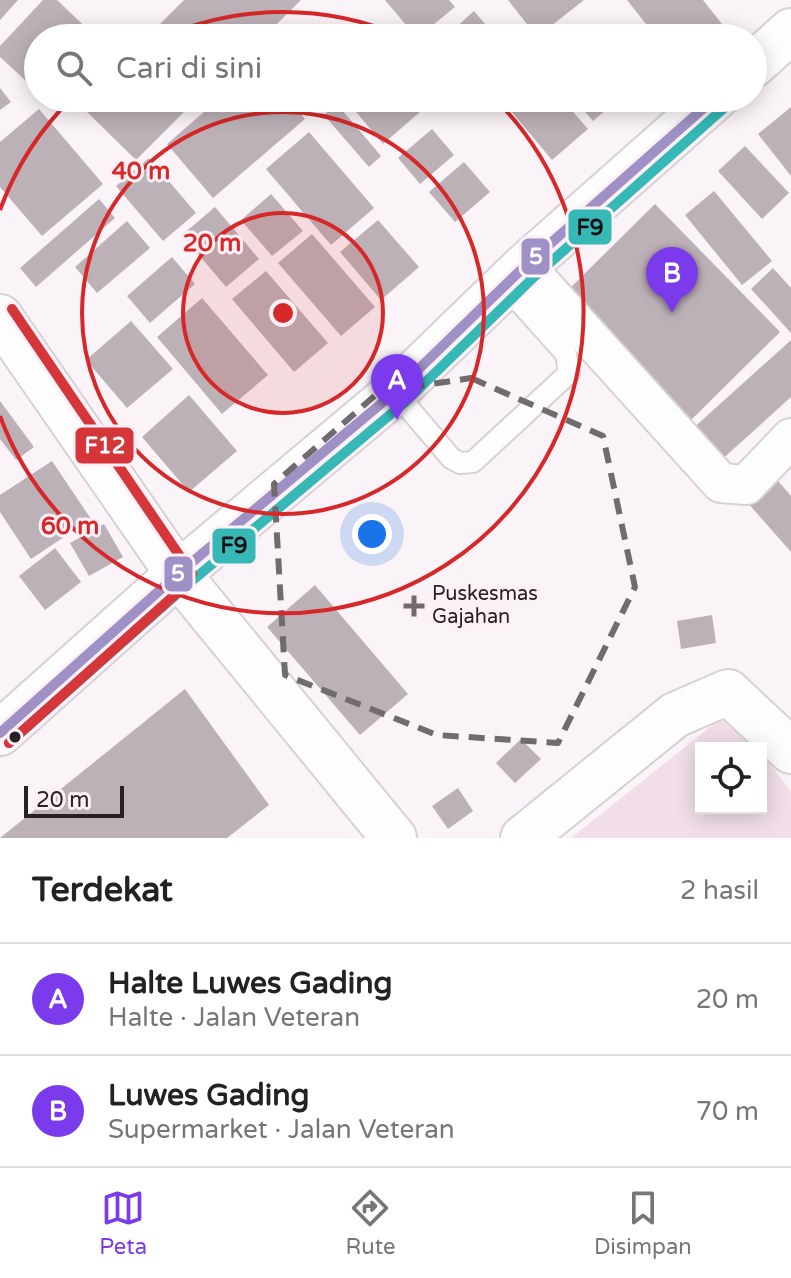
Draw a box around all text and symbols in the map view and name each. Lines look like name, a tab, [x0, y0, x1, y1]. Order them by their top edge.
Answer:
search box	[24, 24, 767, 112]
icon: search	[52, 46, 96, 90]
text: Cari di sini	[116, 50, 262, 87]
text: 40 m	[112, 157, 170, 186]
line badge: F9	[567, 208, 613, 246]
text: F9	[576, 215, 604, 241]
text: 20 m	[183, 229, 241, 258]
line badge: 5	[520, 237, 551, 276]
text: 5	[529, 244, 543, 270]
pin: B	[646, 247, 698, 313]
centre of rings	[269, 299, 297, 327]
pin: A	[371, 354, 423, 420]
line badge: F12	[74, 426, 135, 465]
text: F12	[84, 433, 126, 459]
text: 60 m	[41, 512, 99, 541]
your location	[352, 514, 392, 554]
line badge: F9	[211, 527, 257, 565]
text: F9	[220, 533, 248, 559]
line badge: 5	[163, 555, 194, 593]
text: 5	[171, 561, 185, 587]
place label: Puskesmas Gajahan	[432, 582, 538, 629]
marker: Puskesmas Gajahan	[403, 595, 425, 617]
unlabelled marker	[7, 729, 23, 745]
map controls	[695, 742, 767, 814]
button: locate	[695, 742, 767, 814]
scale bar	[24, 782, 124, 818]
text: 20 m	[36, 787, 90, 813]
text: Terdekat	[32, 870, 173, 911]
text: 2 hasil	[680, 875, 759, 906]
text: Halte Luwes Gading	[108, 965, 392, 1002]
text: A	[48, 984, 68, 1015]
text: 20 m	[696, 984, 759, 1015]
text: Halte · Jalan Veteran	[108, 1002, 360, 1033]
text: Luwes Gading	[108, 1077, 309, 1114]
text: B	[49, 1096, 67, 1127]
text: 70 m	[696, 1096, 759, 1127]
text: Supermarket · Jalan Veteran	[108, 1114, 455, 1145]
tab: Peta	[99, 1186, 147, 1260]
tab: Rute	[346, 1186, 395, 1260]
tab: Disimpan	[594, 1186, 692, 1260]

